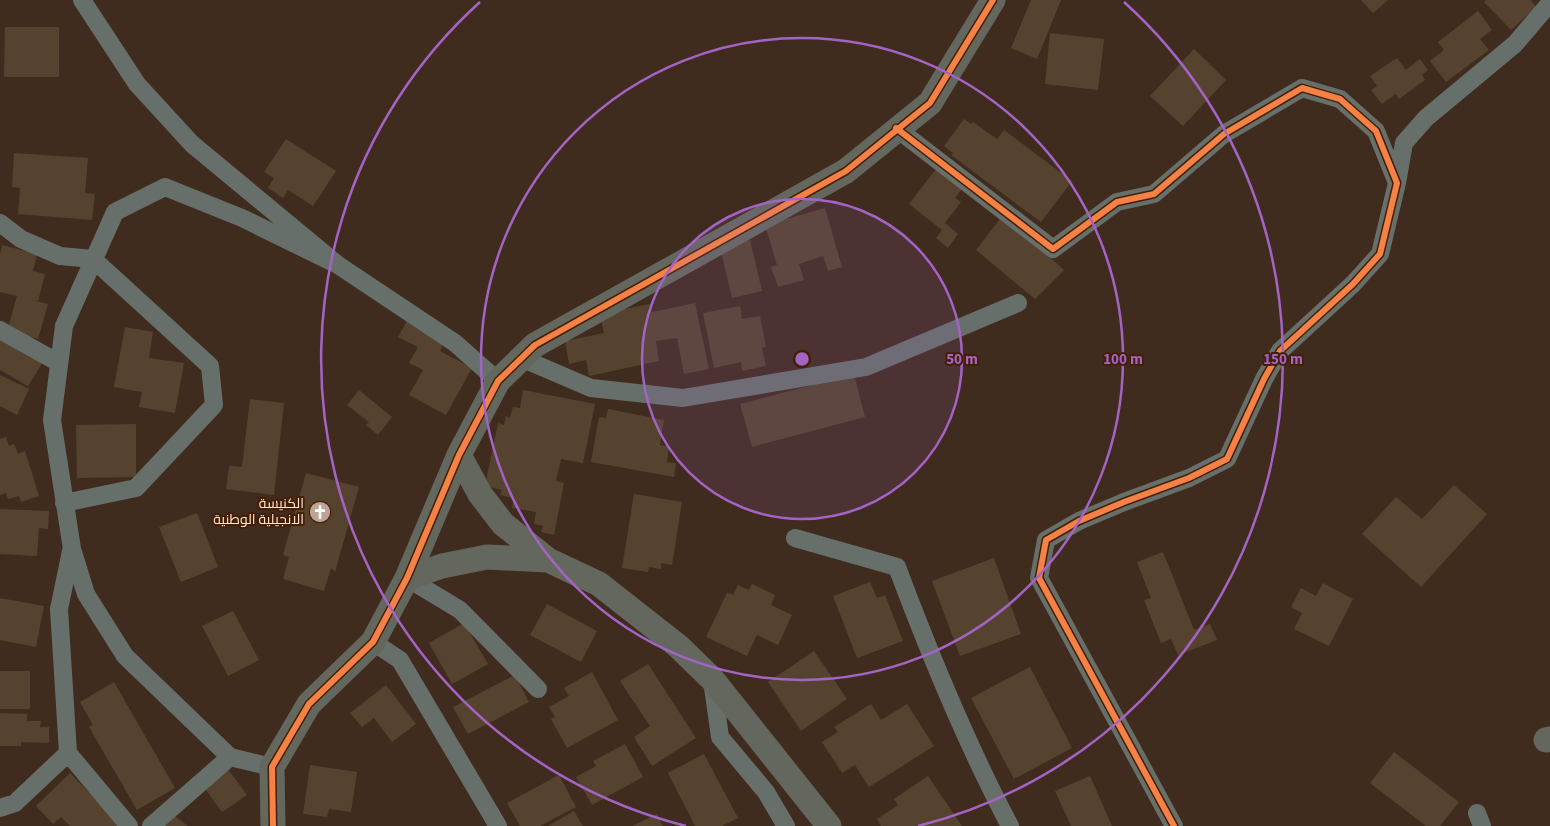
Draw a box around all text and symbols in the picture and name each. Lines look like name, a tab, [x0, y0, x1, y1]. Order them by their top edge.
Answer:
text: 50 m	[946, 349, 978, 370]
text: 100 m	[1103, 349, 1143, 370]
text: 150 m	[1263, 349, 1303, 370]
centre of rings	[793, 350, 811, 368]
place label: الكنيسة الانجيلية الوطنية	[213, 494, 304, 530]
church icon: الكنيسة الانجيلية الوطنية	[308, 500, 332, 524]

